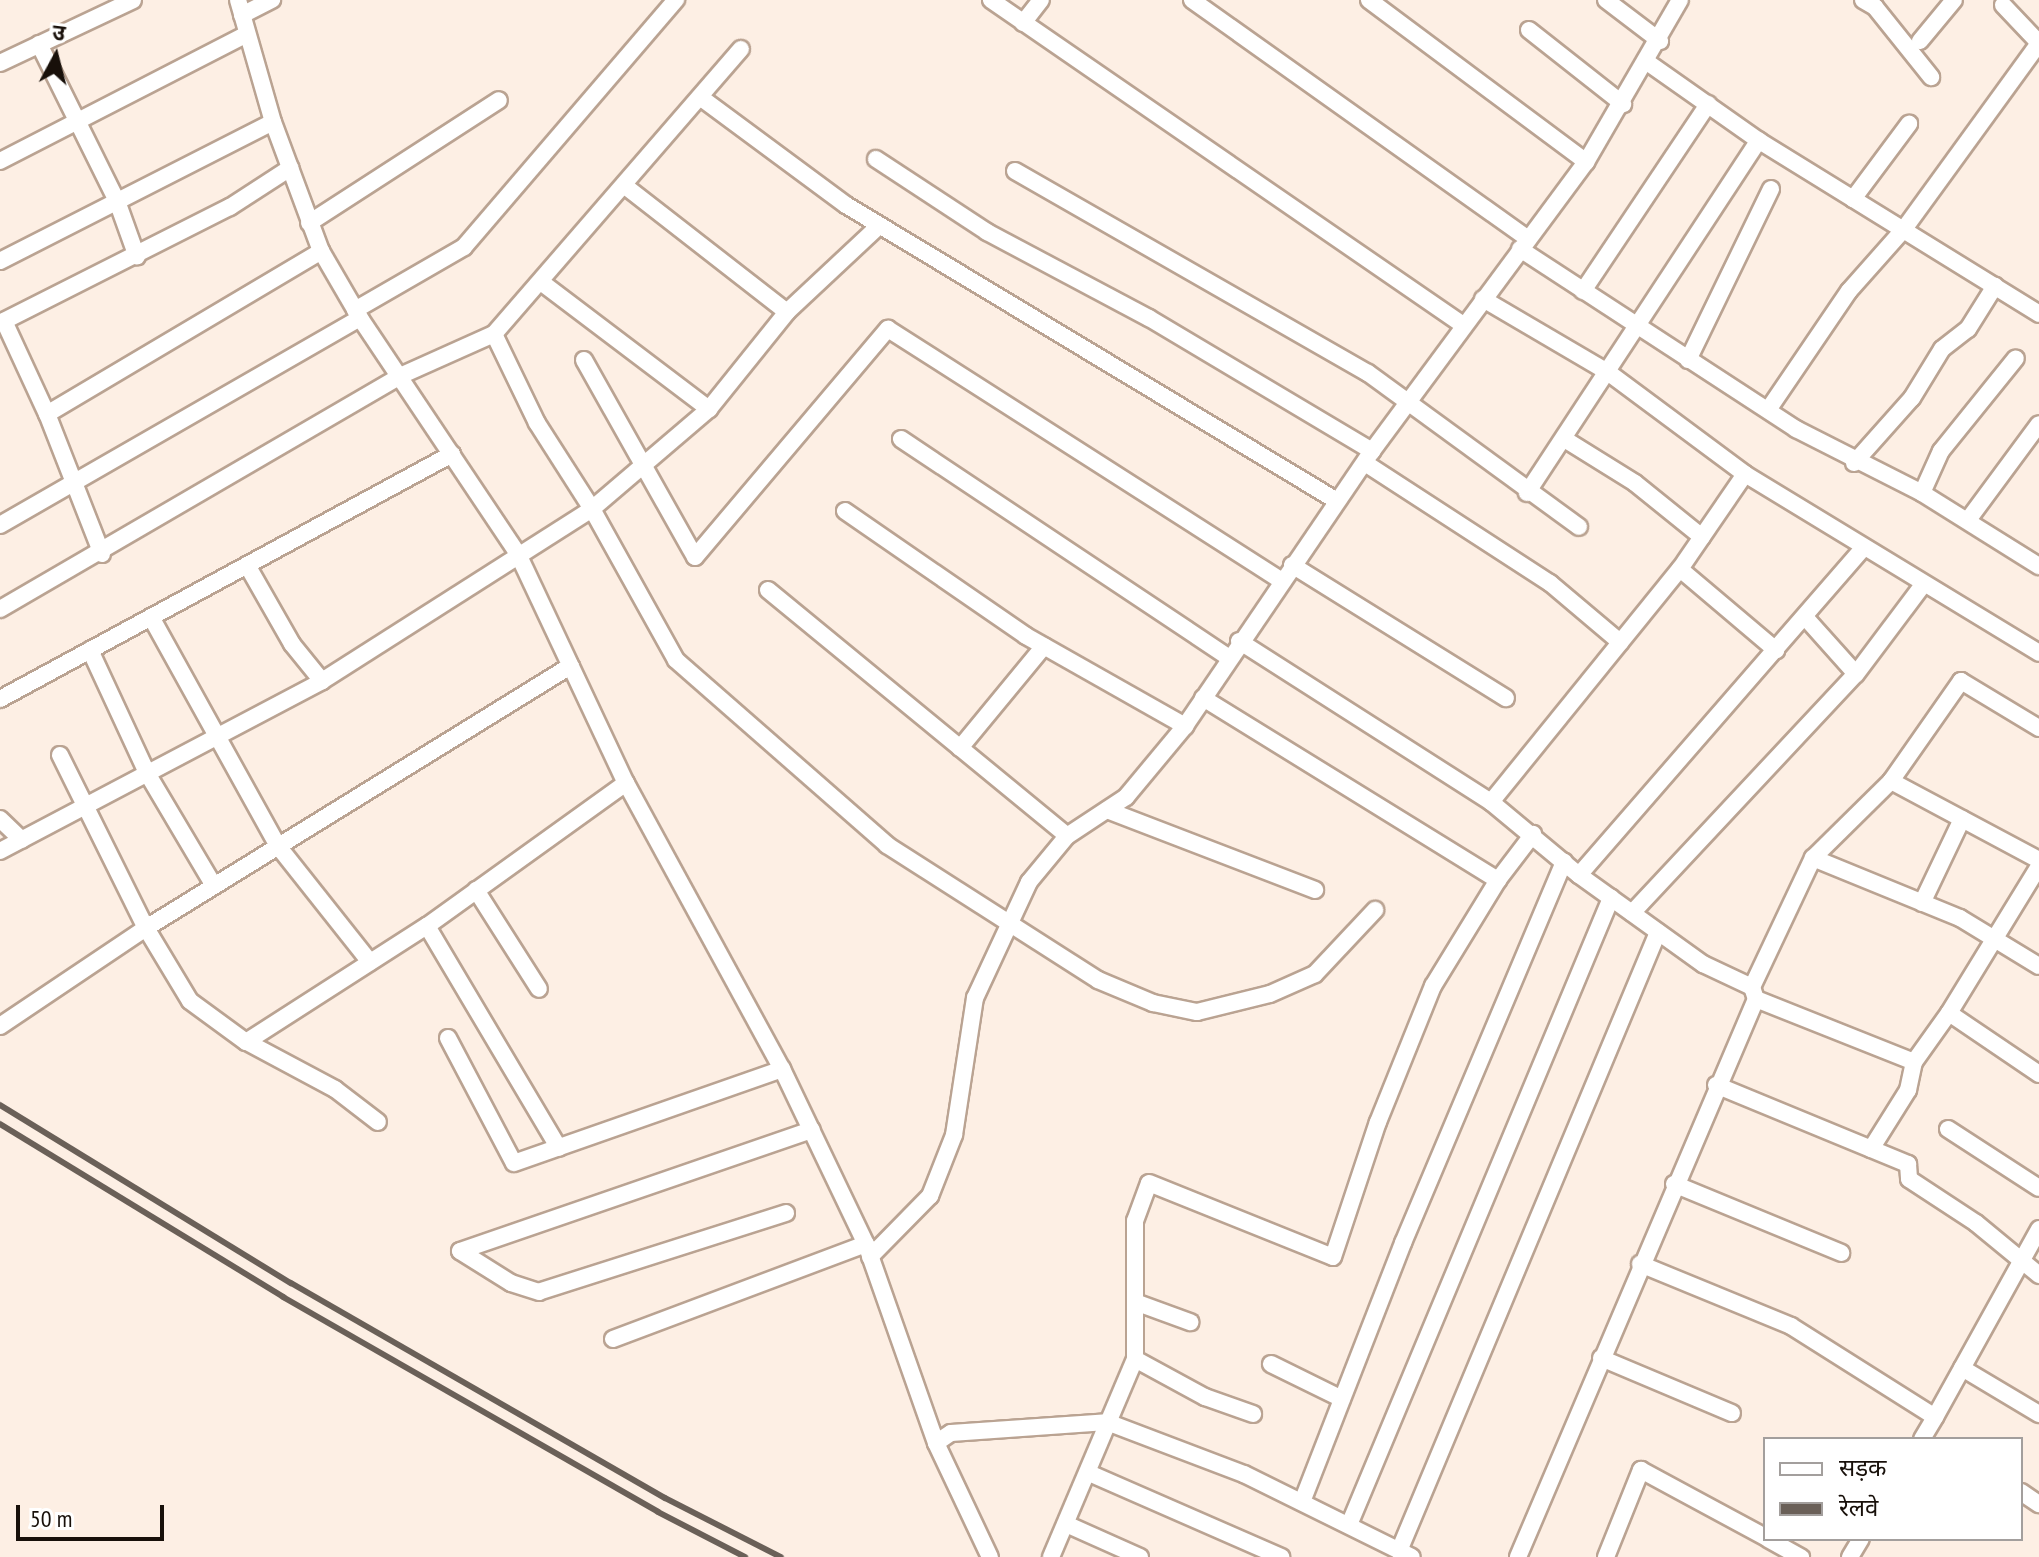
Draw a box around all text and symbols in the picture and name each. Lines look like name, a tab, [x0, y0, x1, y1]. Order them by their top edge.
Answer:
north arrow	[16, 16, 96, 96]
text: उ	[51, 17, 67, 47]
legend	[1763, 1437, 2023, 1541]
text: सड़क	[1839, 1452, 1887, 1483]
scale bar	[20, 1489, 168, 1539]
text: रेलवे	[1839, 1492, 1878, 1523]
text: 50 m	[30, 1503, 72, 1534]

